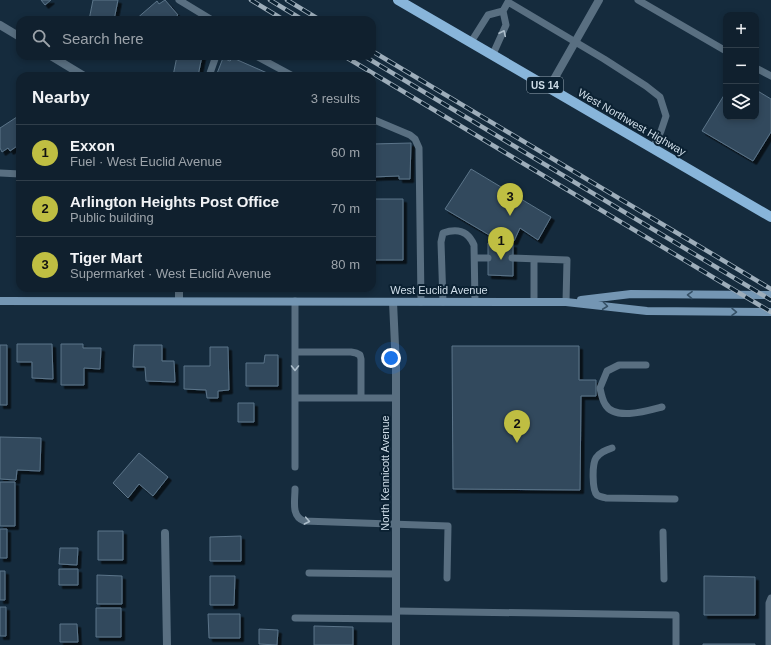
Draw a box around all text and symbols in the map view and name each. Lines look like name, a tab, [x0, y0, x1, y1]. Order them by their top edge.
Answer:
map controls	[723, 12, 759, 120]
button: +	[723, 12, 759, 48]
search box	[16, 16, 376, 60]
icon: search	[30, 27, 52, 49]
text: Search here	[62, 30, 144, 47]
one-way arrow	[498, 30, 506, 37]
button: −	[723, 48, 759, 84]
road number: US 14	[527, 77, 563, 93]
button: layers	[723, 84, 759, 120]
street label: West Northwest Highway	[576, 86, 689, 158]
text: Nearby	[32, 88, 90, 107]
text: 3 results	[311, 91, 360, 106]
text: Exxon	[70, 137, 115, 154]
text: 1	[41, 145, 49, 160]
text: 60 m	[331, 145, 360, 160]
text: Fuel · West Euclid Avenue	[70, 154, 222, 169]
pin: 3	[497, 183, 523, 216]
text: Arlington Heights Post Office	[70, 193, 279, 210]
text: 2	[41, 201, 49, 216]
text: 70 m	[331, 201, 360, 216]
text: Public building	[70, 210, 154, 225]
pin: 1	[488, 227, 514, 260]
text: Tiger Mart	[70, 249, 142, 266]
text: 3	[41, 257, 49, 272]
text: 80 m	[331, 257, 360, 272]
text: Supermarket · West Euclid Avenue	[70, 266, 271, 281]
street label: West Euclid Avenue	[390, 284, 488, 296]
one-way arrow	[687, 291, 693, 299]
one-way arrow	[602, 301, 608, 310]
one-way arrow	[731, 308, 737, 316]
your location	[381, 348, 401, 368]
one-way arrow	[291, 365, 299, 371]
pin: 2	[504, 410, 530, 443]
street label: North Kennicott Avenue	[379, 415, 391, 531]
one-way arrow	[303, 516, 310, 524]

